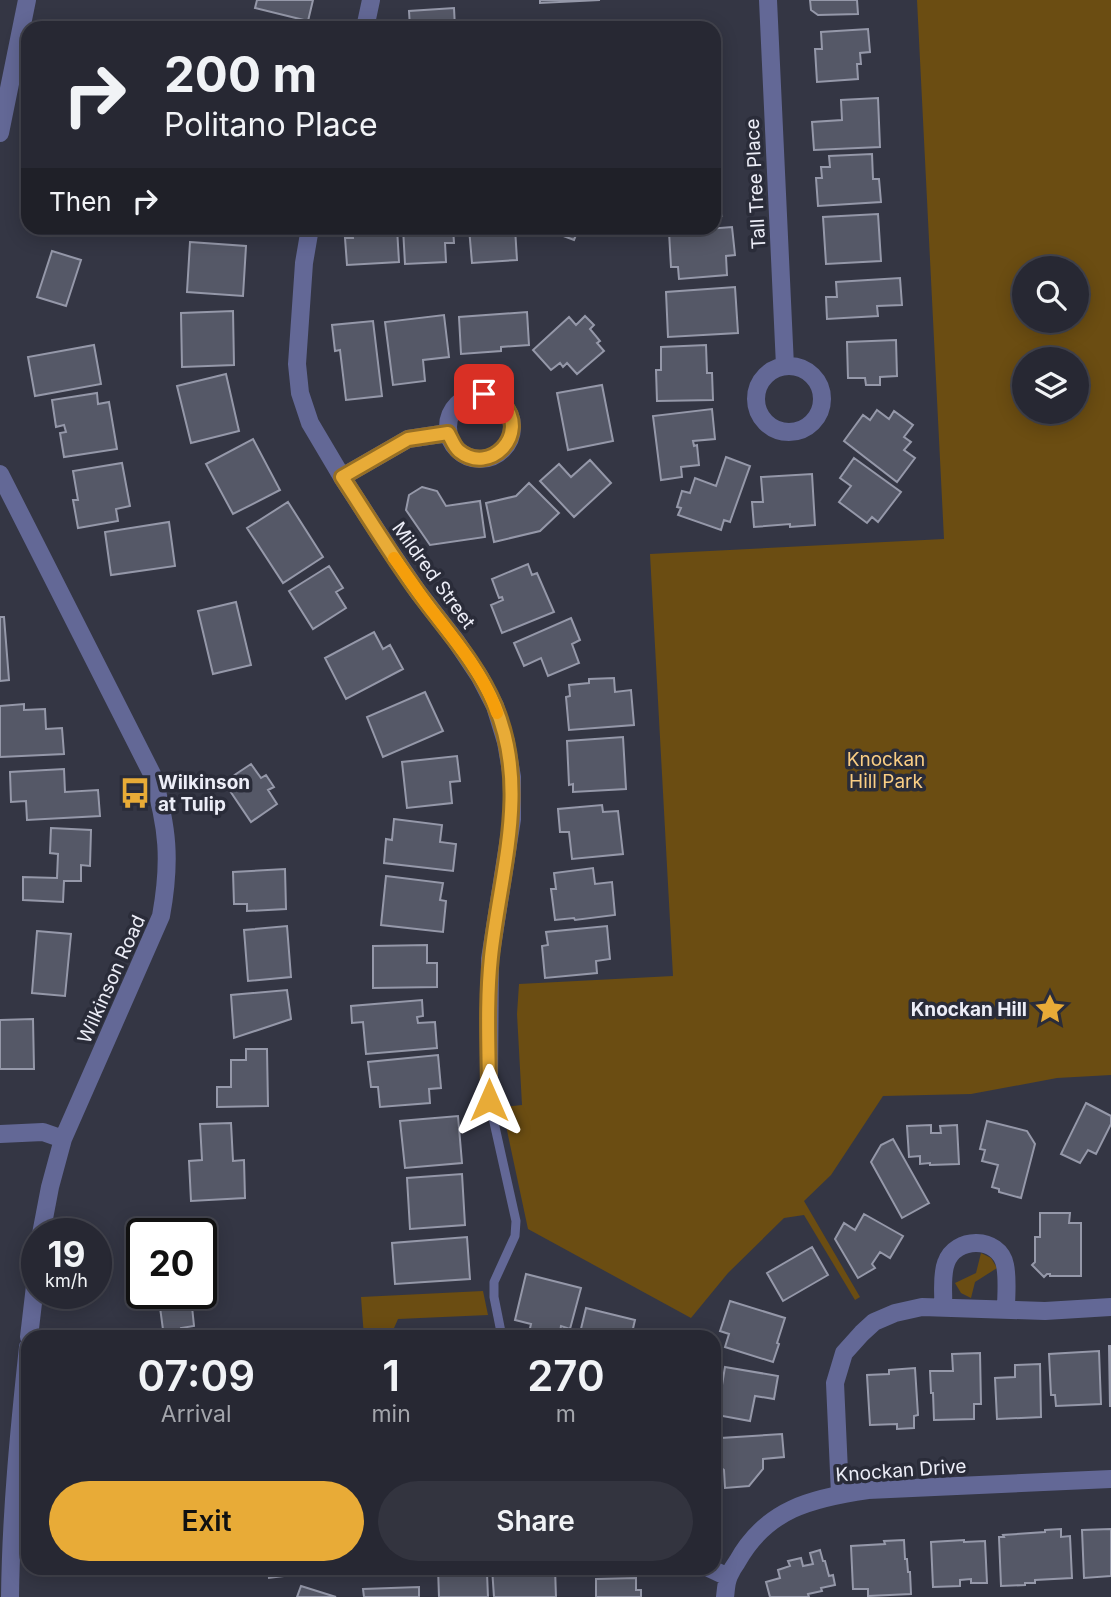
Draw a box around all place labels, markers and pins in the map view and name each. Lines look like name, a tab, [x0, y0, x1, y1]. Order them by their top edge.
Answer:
pin	[454, 364, 514, 424]
place label: Wilkinson at Tulip	[158, 771, 250, 816]
bus stop icon: Wilkinson at Tulip	[118, 776, 152, 810]
place icon: Knockan Hill	[1033, 992, 1067, 1026]
place label: Knockan Hill	[911, 998, 1027, 1021]

